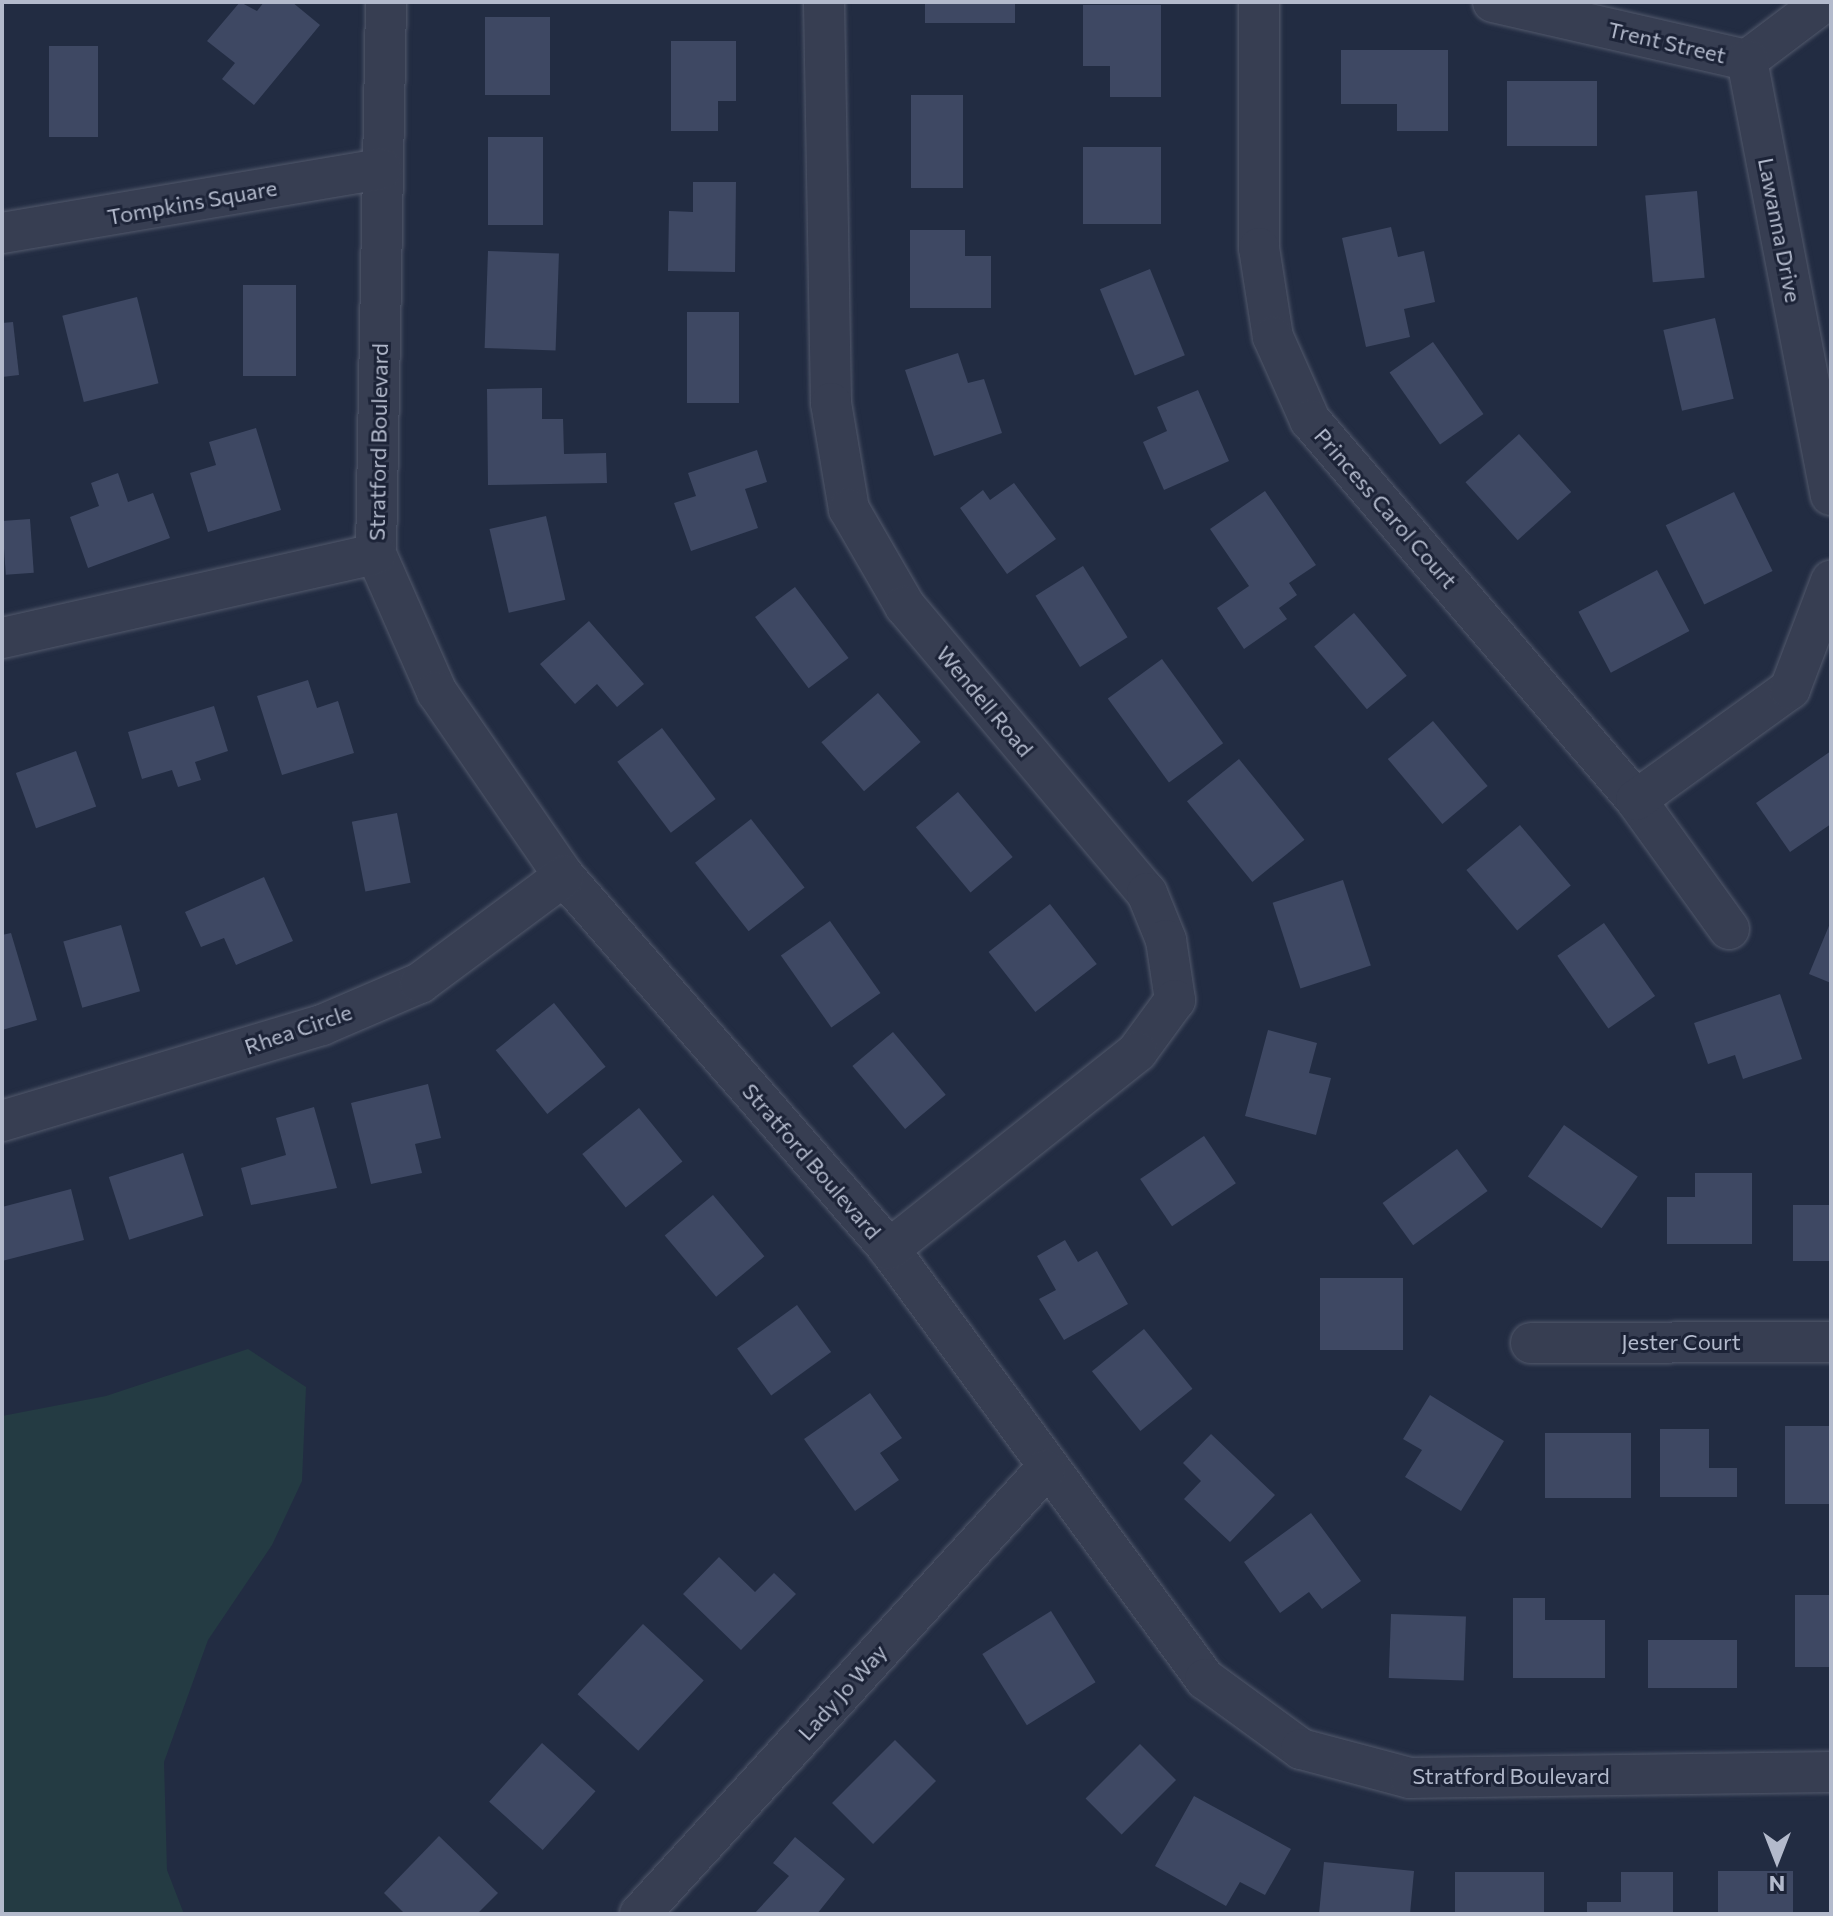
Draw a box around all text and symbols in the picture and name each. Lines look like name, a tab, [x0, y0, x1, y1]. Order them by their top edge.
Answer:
street label: Trent Street	[1605, 16, 1729, 68]
street label: Lawanna Drive	[1753, 155, 1807, 305]
street label: Tompkins Square	[105, 174, 279, 230]
street label: Stratford Boulevard	[363, 343, 393, 541]
street label: Princess Carol Court	[1309, 422, 1463, 594]
street label: Wendell Road	[931, 640, 1039, 762]
street label: Rhea Circle	[241, 998, 355, 1060]
street label: Stratford Boulevard	[737, 1078, 887, 1244]
street label: Jester Court	[1621, 1329, 1741, 1355]
street label: Lady Jo Way	[792, 1639, 892, 1745]
street label: Stratford Boulevard	[1412, 1763, 1610, 1789]
north arrow	[1737, 1820, 1817, 1900]
text: N	[1769, 1871, 1785, 1898]

